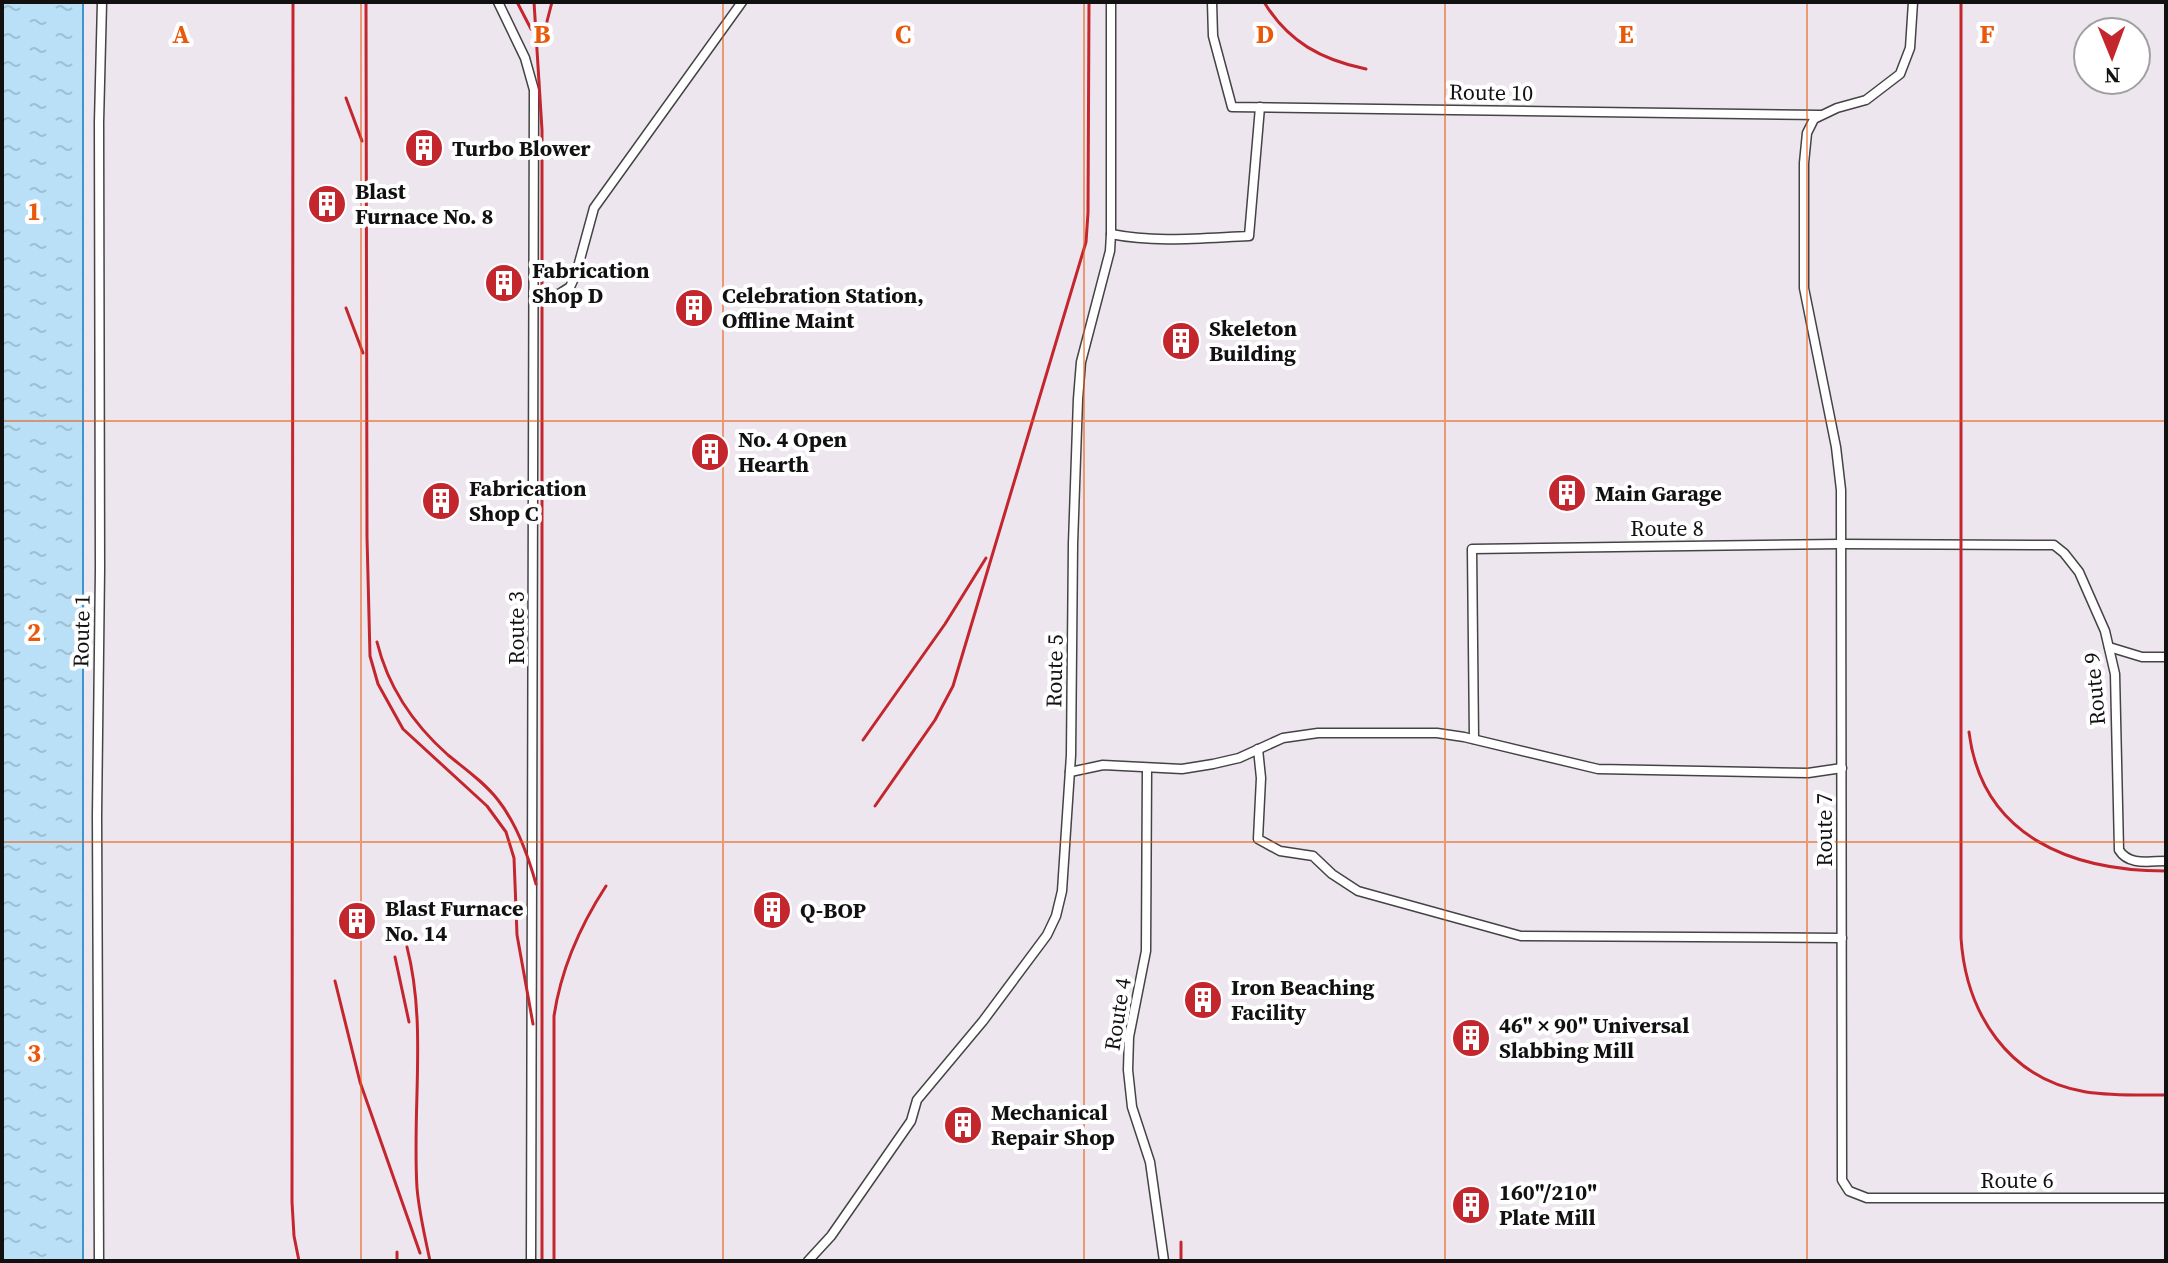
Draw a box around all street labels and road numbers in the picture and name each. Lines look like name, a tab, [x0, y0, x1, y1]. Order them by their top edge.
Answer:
street label: Route 10	[1449, 76, 1533, 108]
street label: Route 8	[1630, 513, 1704, 543]
street label: Route 3	[501, 591, 531, 665]
street label: Route 1	[65, 594, 97, 668]
street label: Route 5	[1038, 634, 1070, 708]
street label: Route 9	[2076, 651, 2112, 727]
street label: Route 7	[1809, 793, 1839, 867]
street label: Route 4	[1096, 975, 1138, 1053]
street label: Route 6	[1980, 1165, 2054, 1195]

